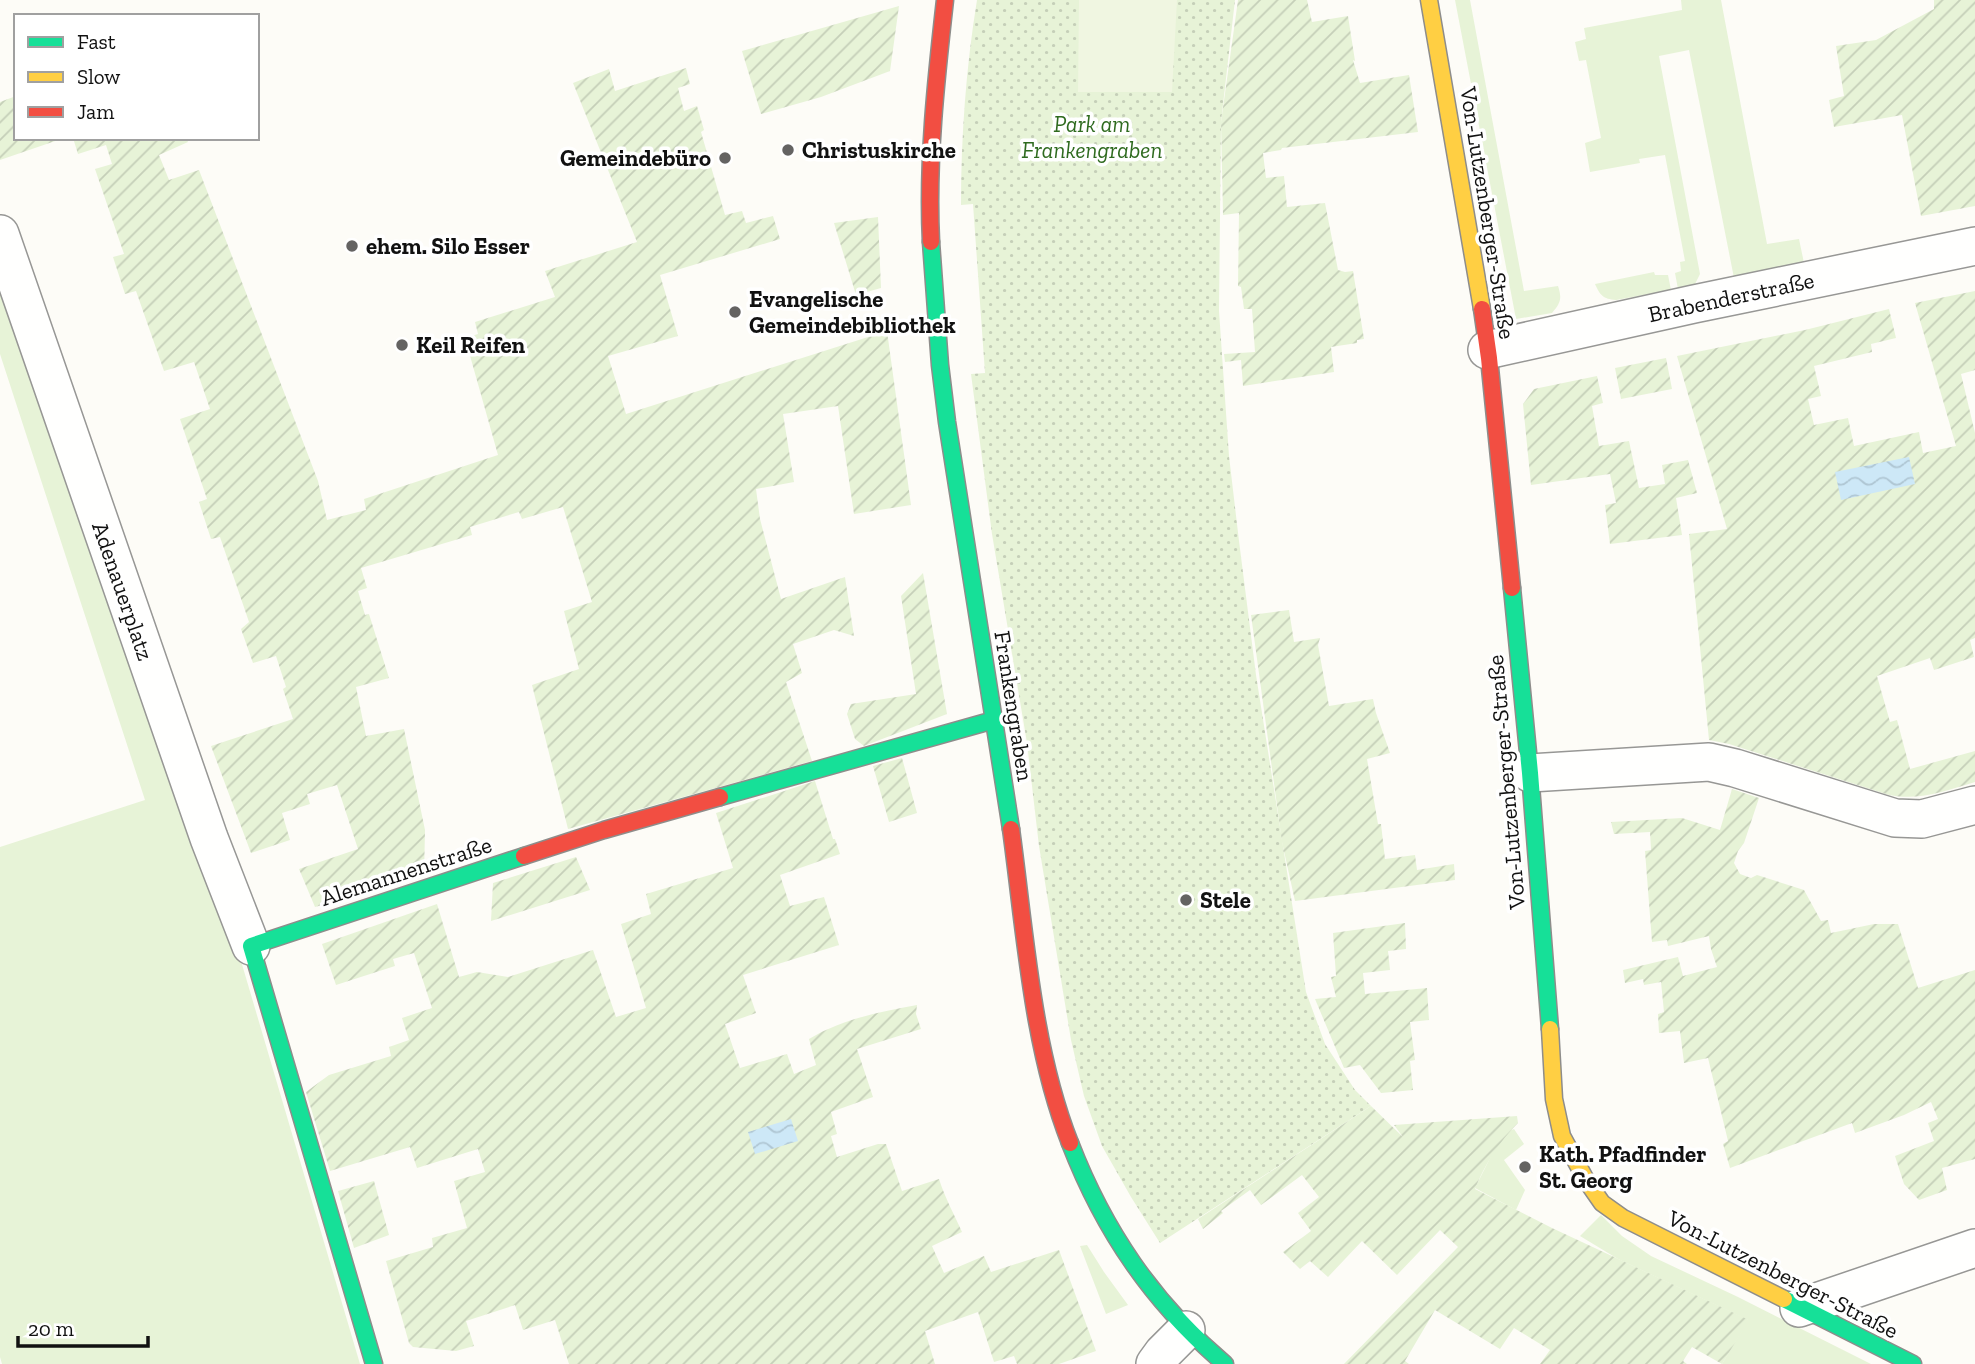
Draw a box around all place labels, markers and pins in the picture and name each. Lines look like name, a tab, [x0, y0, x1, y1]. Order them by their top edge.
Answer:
place label: Christuskirche	[802, 136, 956, 164]
marker: Christuskirche	[780, 142, 796, 158]
place label: Gemeindebüro	[560, 144, 711, 172]
marker: Gemeindebüro	[717, 150, 733, 166]
place label: ehem. Silo Esser	[366, 232, 530, 260]
marker: ehem. Silo Esser	[344, 238, 360, 254]
place label: Evangelische Gemeindebibliothek	[749, 285, 956, 339]
marker: Evangelische Gemeindebibliothek	[727, 304, 743, 320]
place label: Keil Reifen	[416, 331, 525, 359]
marker: Keil Reifen	[394, 337, 410, 353]
place label: Stele	[1200, 886, 1251, 914]
marker: Stele	[1178, 892, 1194, 908]
place label: Kath. Pfadfinder St. Georg	[1539, 1140, 1706, 1194]
marker: Kath. Pfadfinder St. Georg	[1517, 1159, 1533, 1175]

